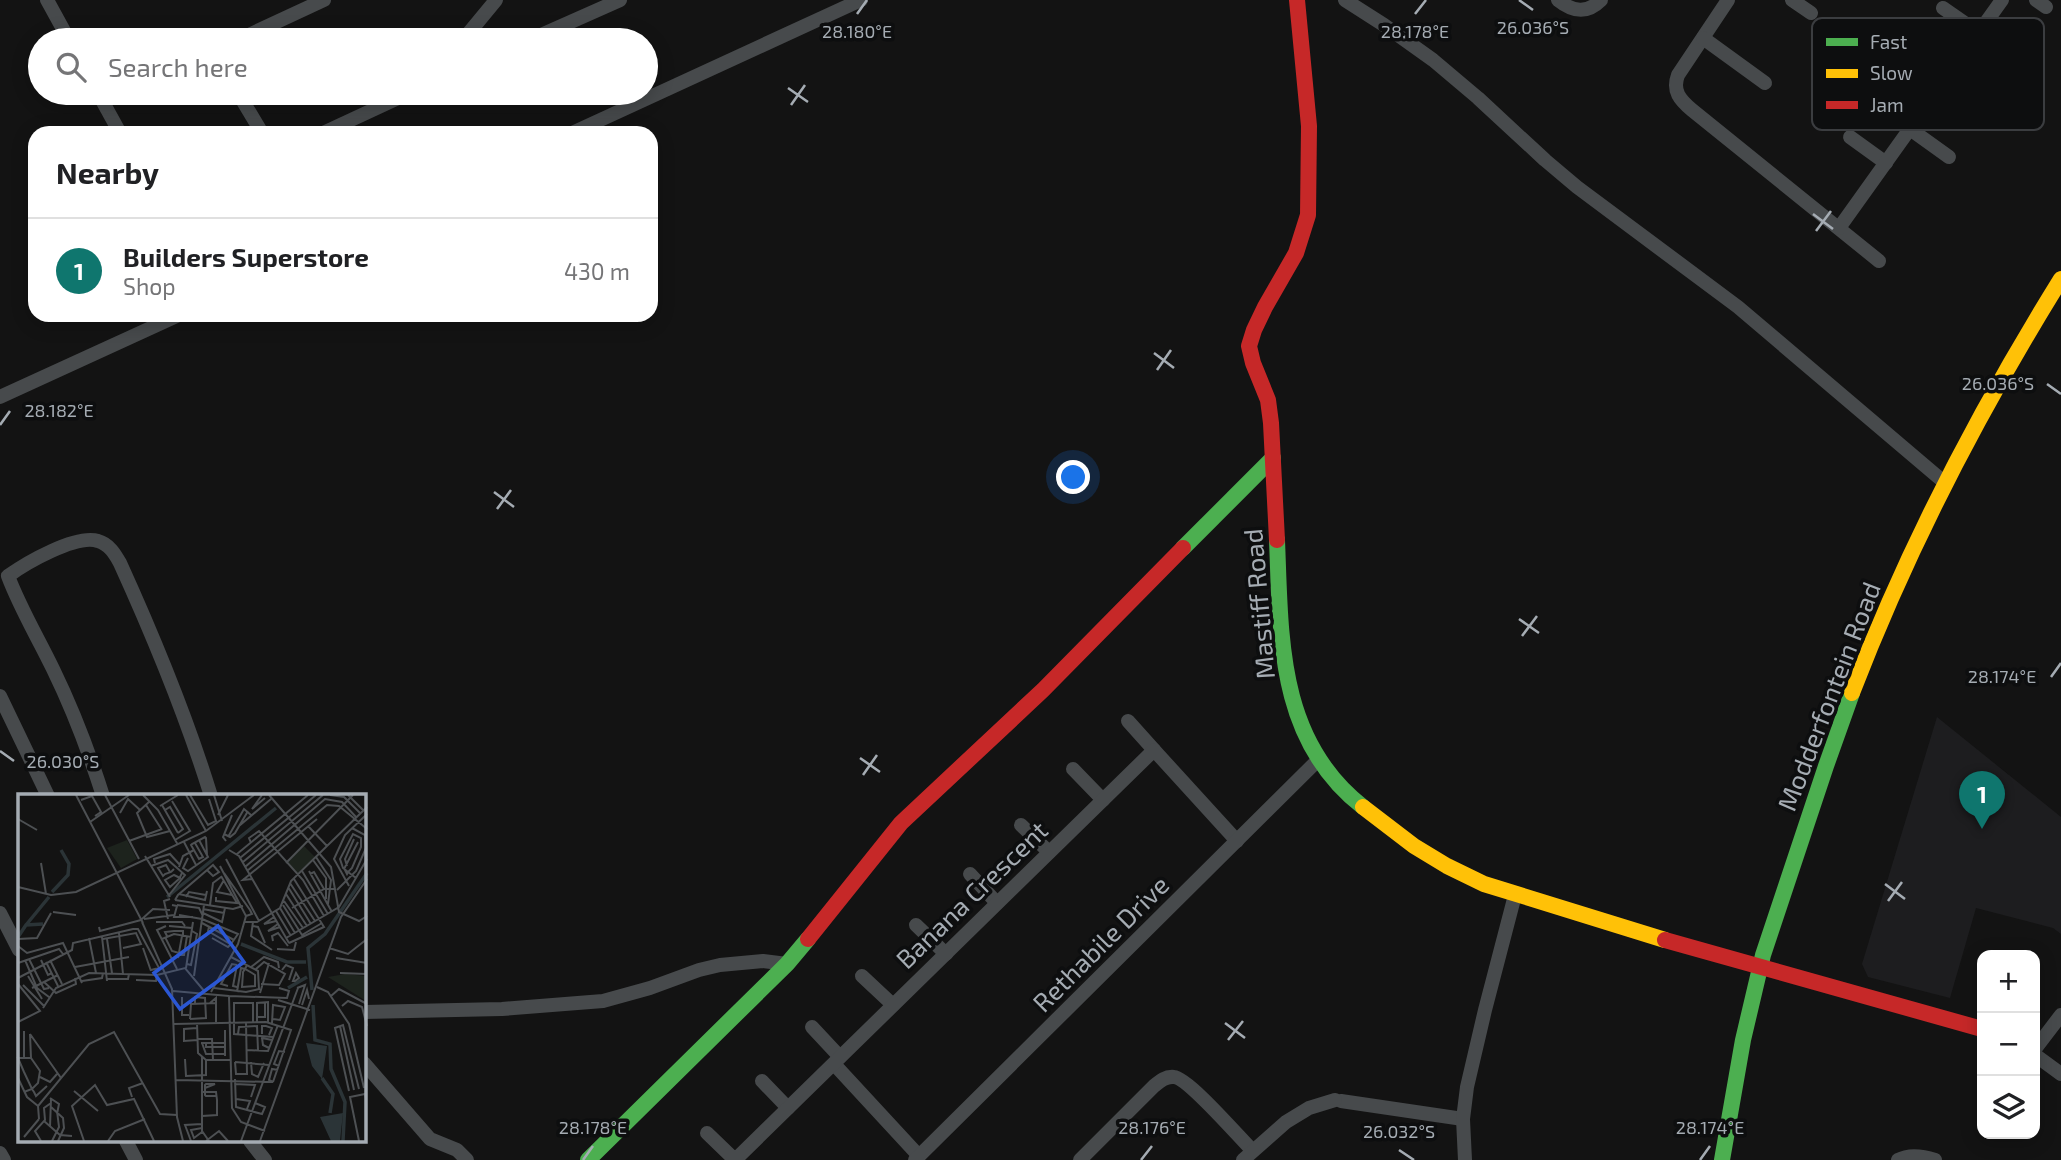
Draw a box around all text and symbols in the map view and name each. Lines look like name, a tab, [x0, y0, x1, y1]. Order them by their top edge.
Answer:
text: 26.036°S	[1497, 16, 1569, 38]
legend	[1812, 18, 2044, 130]
text: 28.180°E	[822, 20, 892, 42]
text: 28.178°E	[1381, 20, 1449, 42]
search box	[28, 28, 658, 105]
text: Fast	[1870, 30, 1907, 53]
icon: search	[52, 48, 90, 86]
text: Search here	[108, 51, 248, 82]
text: Slow	[1870, 61, 1913, 84]
text: Jam	[1870, 93, 1904, 116]
text: Nearby	[56, 154, 159, 190]
text: Builders Superstore	[123, 241, 369, 272]
text: 1	[74, 257, 84, 285]
text: 430 m	[564, 257, 630, 285]
text: Shop	[123, 272, 176, 300]
text: 26.036°S	[1962, 372, 2034, 394]
text: 28.182°E	[24, 399, 94, 421]
your location	[1056, 460, 1090, 494]
street label: Mastiff Road	[1236, 528, 1280, 680]
street label: Modderfontein Road	[1770, 577, 1886, 815]
text: 28.174°E	[1968, 665, 2036, 687]
text: 26.030°S	[27, 750, 99, 772]
pin: 1	[1959, 771, 2005, 829]
inset map	[18, 794, 366, 1142]
street label: Banana Crescent	[889, 814, 1053, 974]
street label: Rethabile Drive	[1026, 869, 1174, 1017]
map controls	[1977, 950, 2040, 1139]
button: +	[1977, 950, 2040, 1013]
button: −	[1977, 1013, 2040, 1076]
button: layers	[1977, 1076, 2040, 1139]
text: 28.178°E	[559, 1116, 627, 1138]
text: 28.176°E	[1118, 1116, 1186, 1138]
text: 28.174°E	[1676, 1116, 1744, 1138]
text: 26.032°S	[1363, 1120, 1435, 1142]

